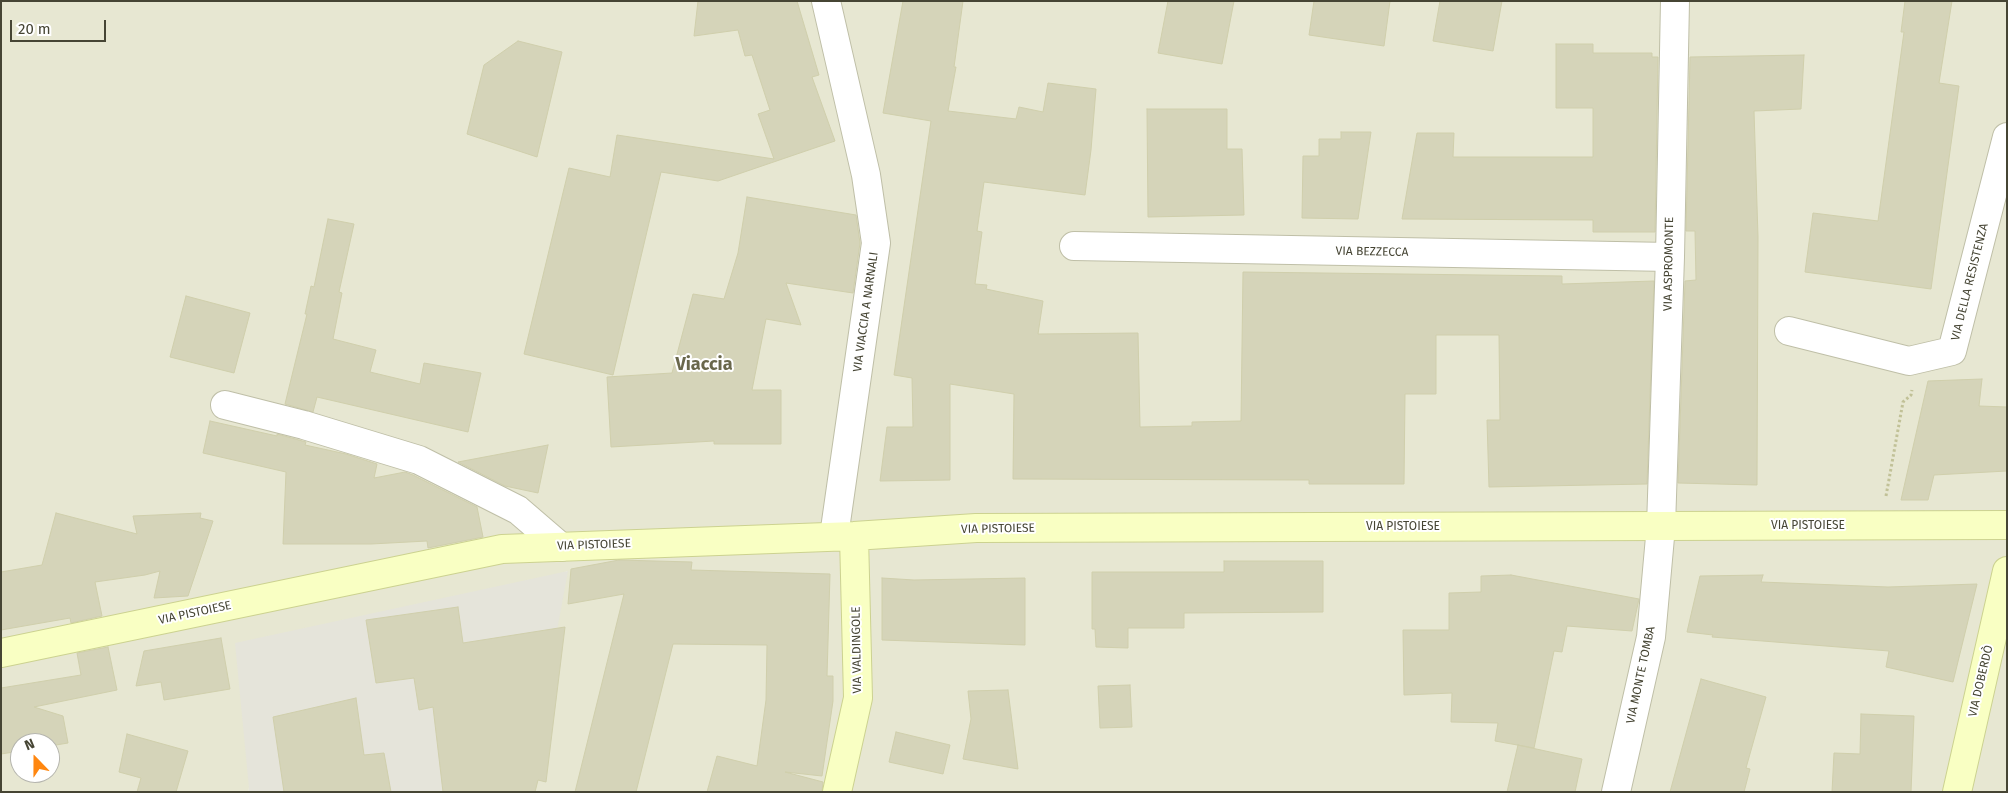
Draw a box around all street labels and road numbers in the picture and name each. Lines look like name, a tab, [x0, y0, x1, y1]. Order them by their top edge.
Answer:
street label: VIA ASPROMONTE	[1661, 217, 1677, 311]
street label: VIA DELLA RESISTENZA	[1948, 222, 1992, 342]
street label: VIA BEZZECCA	[1336, 244, 1408, 260]
street label: VIA VIACCIA A NARNALI	[850, 251, 882, 373]
street label: VIA PISTOIESE	[1771, 519, 1845, 533]
street label: VIA PISTOIESE	[1366, 520, 1440, 534]
street label: VIA PISTOIESE	[961, 521, 1035, 537]
street label: VIA PISTOIESE	[557, 537, 631, 553]
street label: VIA PISTOIESE	[157, 598, 233, 628]
street label: VIA VALDINGOLE	[849, 606, 865, 694]
street label: VIA MONTE TOMBA	[1624, 625, 1658, 725]
street label: VIA DOBERDÒ	[1966, 644, 1996, 718]

